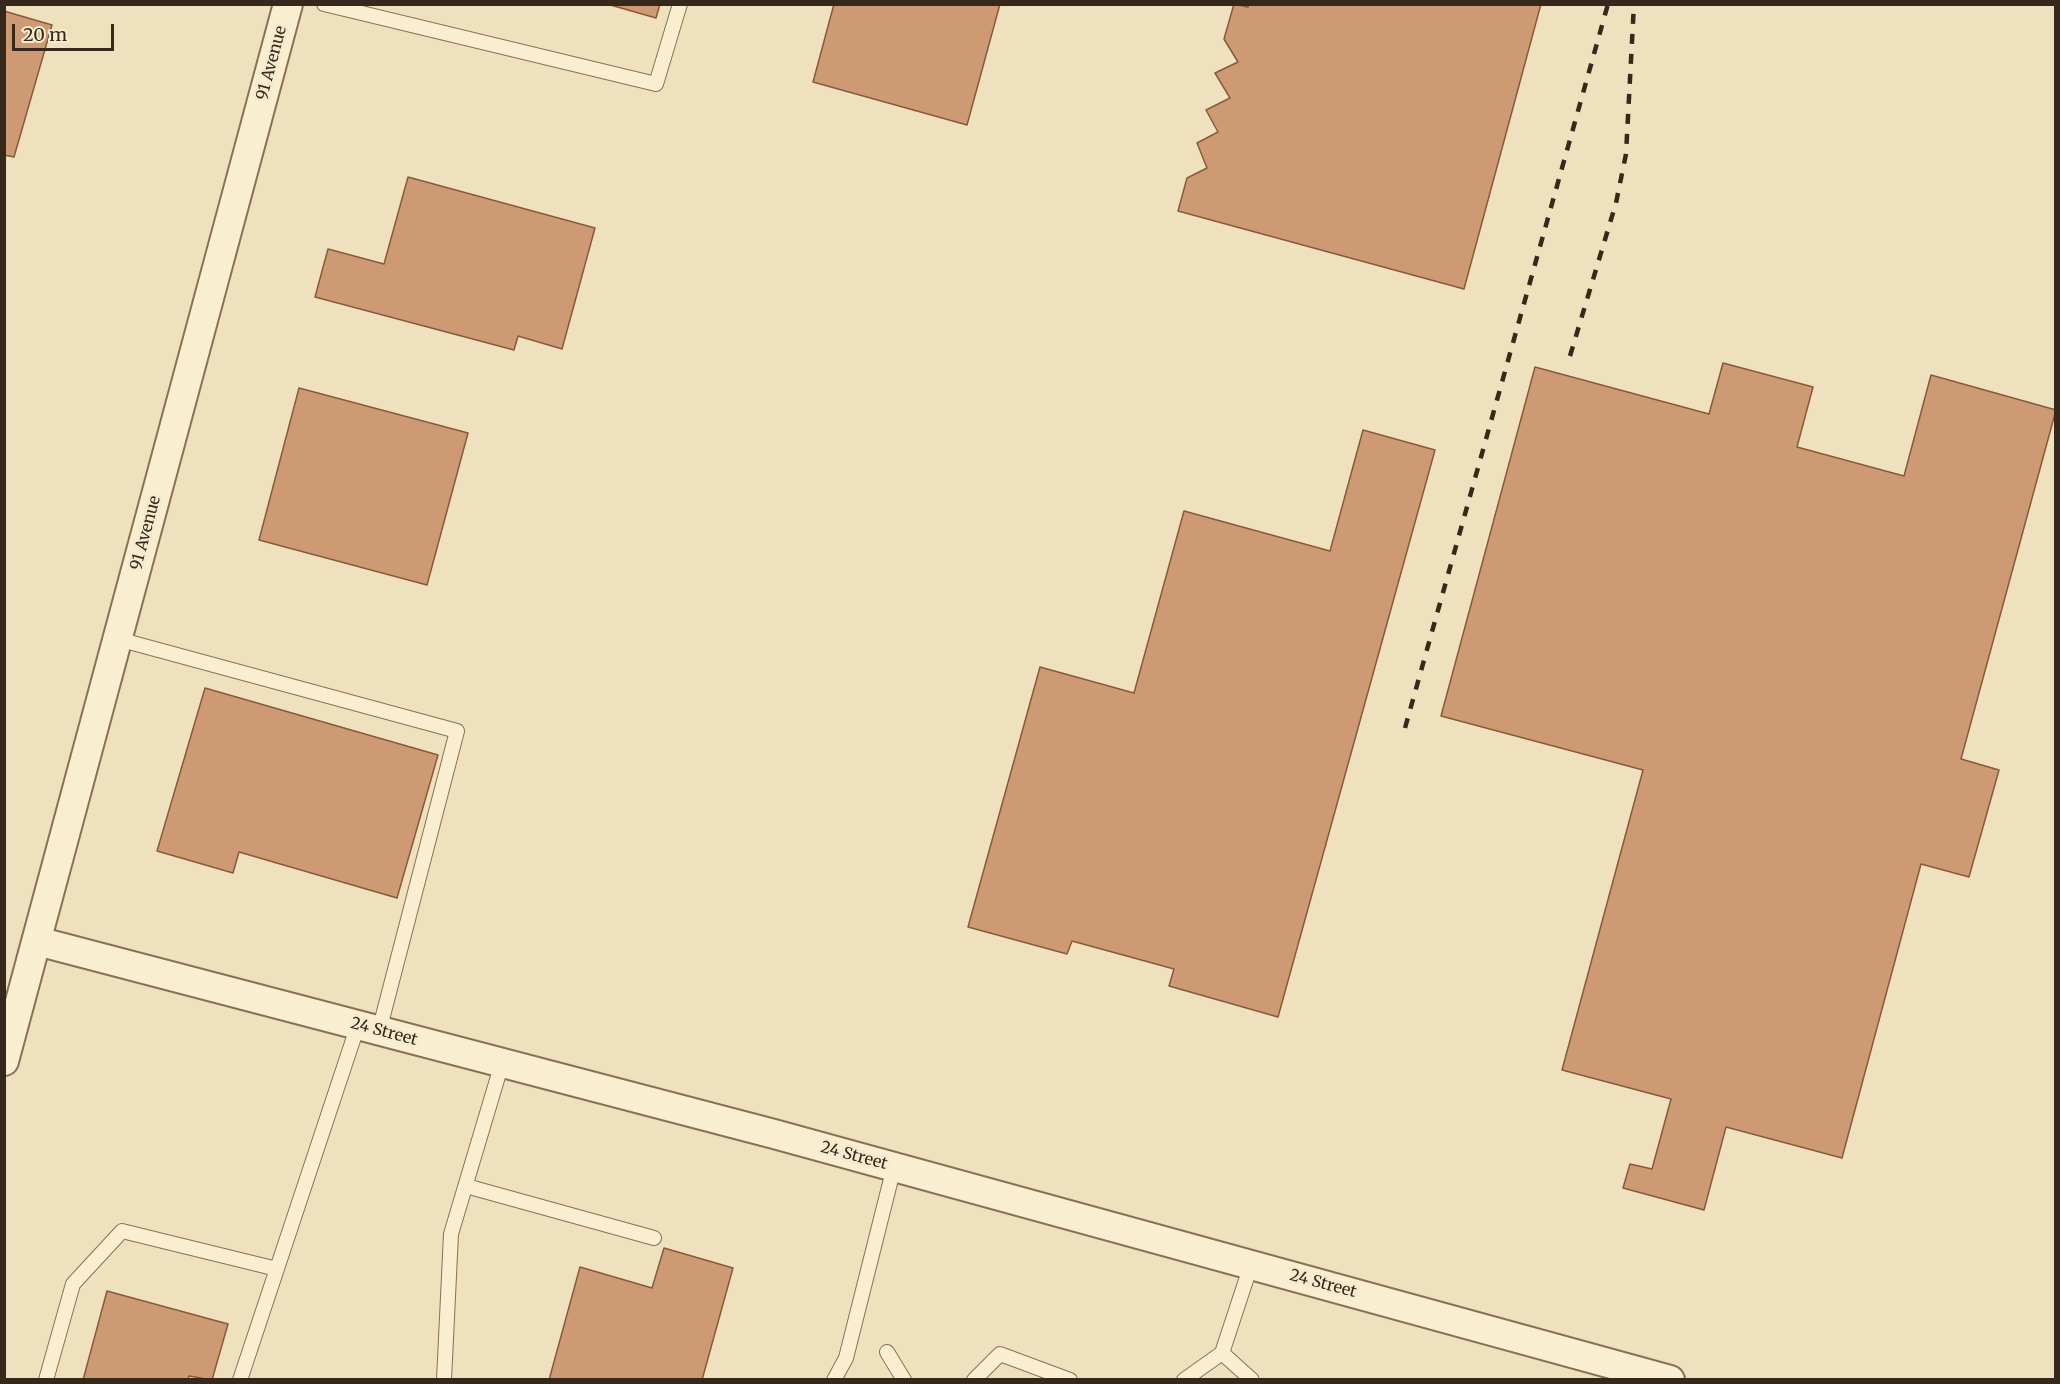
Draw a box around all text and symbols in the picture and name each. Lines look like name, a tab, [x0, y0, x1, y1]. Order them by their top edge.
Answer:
scale bar	[15, 12, 117, 50]
text: 20 m	[23, 23, 67, 46]
street label: 91 Avenue	[253, 24, 291, 102]
street label: 91 Avenue	[127, 494, 165, 572]
street label: 24 Street	[348, 1014, 420, 1050]
street label: 24 Street	[818, 1138, 890, 1174]
street label: 24 Street	[1287, 1266, 1359, 1302]

